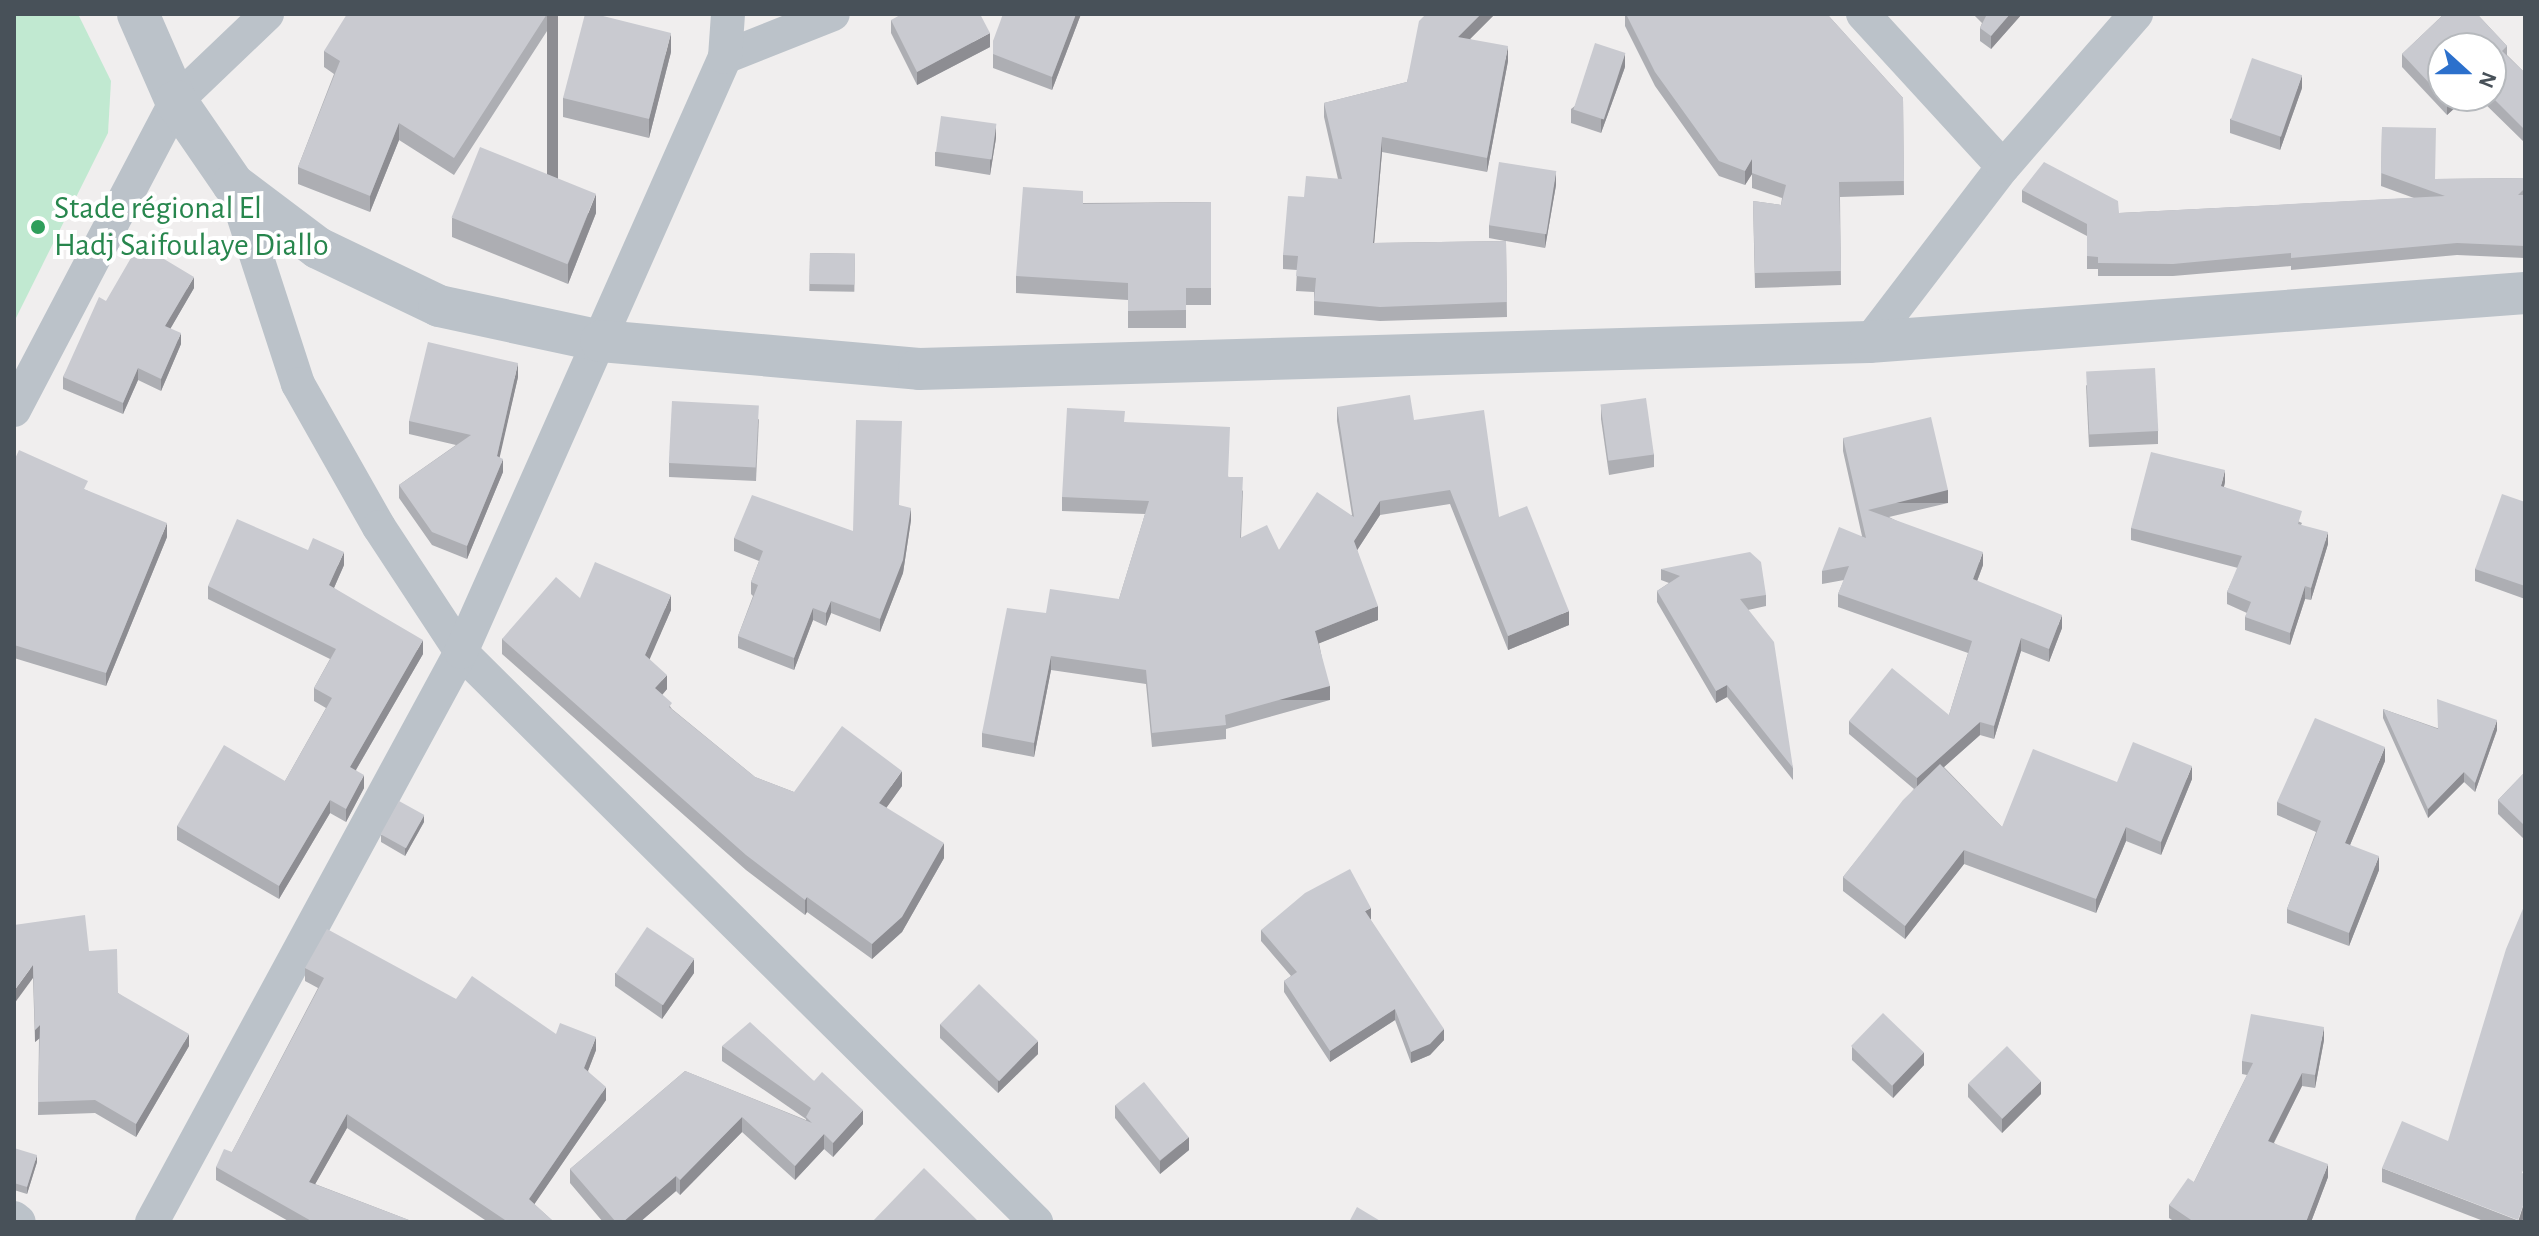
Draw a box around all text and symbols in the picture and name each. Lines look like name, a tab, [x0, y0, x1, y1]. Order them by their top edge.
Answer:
north arrow	[2427, 32, 2507, 112]
text: N	[2475, 69, 2501, 91]
place label: Stade régional El Hadj Saifoulaye Diallo	[54, 190, 329, 265]
marker: Stade régional El Hadj Saifoulaye Diallo	[29, 218, 47, 236]

